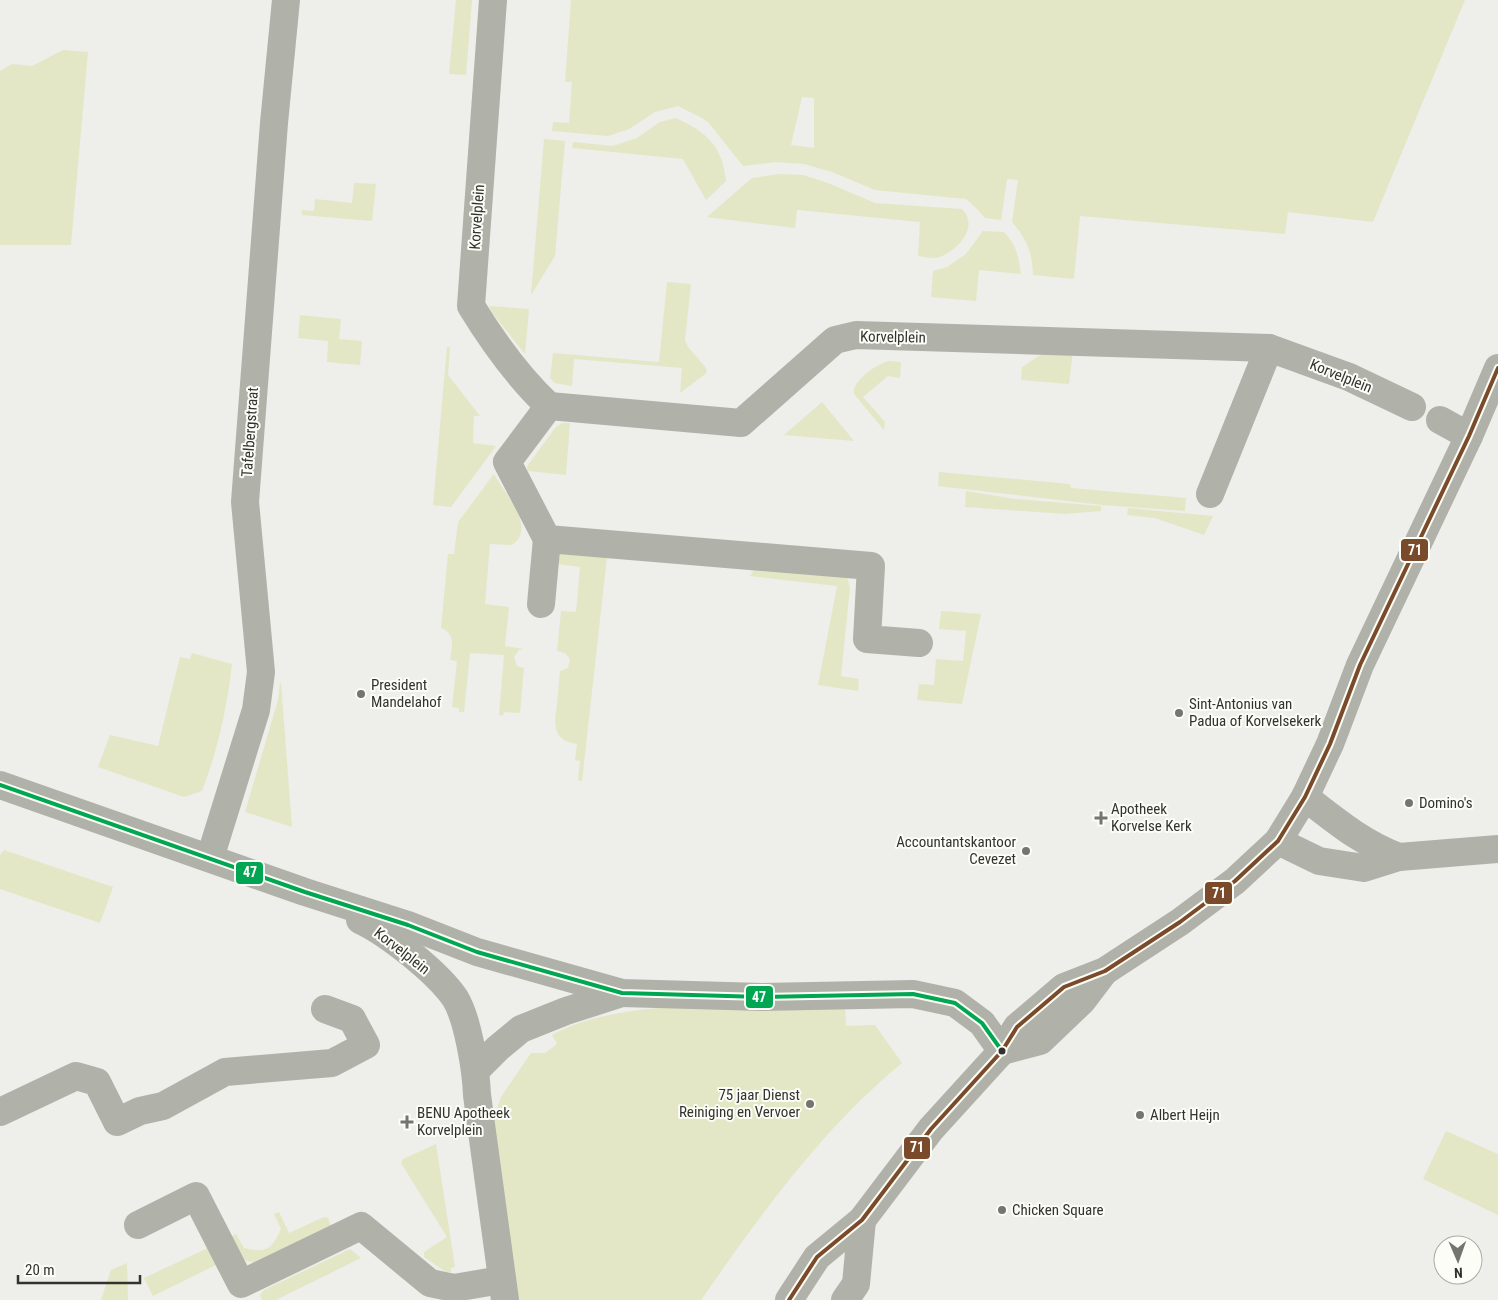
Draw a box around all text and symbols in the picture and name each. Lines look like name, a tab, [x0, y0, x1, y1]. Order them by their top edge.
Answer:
street label: Korvelplein	[466, 184, 488, 250]
street label: Korvelplein	[860, 327, 926, 347]
street label: Korvelplein	[1307, 355, 1375, 397]
street label: Tafelbergstraat	[238, 387, 262, 477]
line badge: 71	[1400, 538, 1429, 562]
text: 71	[1408, 542, 1422, 558]
place label: President Mandelahof	[371, 676, 442, 711]
marker: President Mandelahof	[355, 688, 367, 700]
place label: Sint-Antonius van Padua of Korvelsekerk	[1189, 695, 1322, 730]
marker: Sint-Antonius van Padua of Korvelsekerk	[1173, 707, 1185, 719]
place label: Domino's	[1419, 794, 1473, 812]
marker: Domino's	[1403, 797, 1415, 809]
place label: Apotheek Korvelse Kerk	[1111, 800, 1192, 835]
marker: Apotheek Korvelse Kerk	[1095, 812, 1107, 824]
place label: Accountantskantoor Cevezet	[896, 833, 1016, 868]
marker: Accountantskantoor Cevezet	[1020, 845, 1032, 857]
line badge: 47	[235, 861, 264, 885]
text: 47	[243, 864, 257, 880]
line badge: 71	[1204, 881, 1233, 905]
text: 71	[1212, 885, 1226, 901]
street label: Korvelplein	[371, 924, 433, 978]
line badge: 47	[745, 985, 774, 1009]
text: 47	[752, 989, 766, 1005]
unlabelled marker	[997, 1046, 1007, 1056]
place label: 75 jaar Dienst Reiniging en Vervoer	[679, 1086, 800, 1121]
marker: 75 jaar Dienst Reiniging en Vervoer	[804, 1098, 816, 1110]
place label: BENU Apotheek Korvelplein	[417, 1104, 510, 1139]
place label: Albert Heijn	[1150, 1106, 1220, 1124]
marker: Albert Heijn	[1134, 1109, 1146, 1121]
marker: BENU Apotheek Korvelplein	[401, 1116, 413, 1128]
line badge: 71	[903, 1136, 931, 1160]
text: 71	[910, 1139, 924, 1155]
place label: Chicken Square	[1012, 1201, 1104, 1219]
marker: Chicken Square	[996, 1204, 1008, 1216]
north arrow	[1433, 1235, 1483, 1285]
scale bar	[18, 1252, 140, 1284]
text: 20 m	[25, 1261, 55, 1279]
text: N	[1454, 1265, 1463, 1281]

